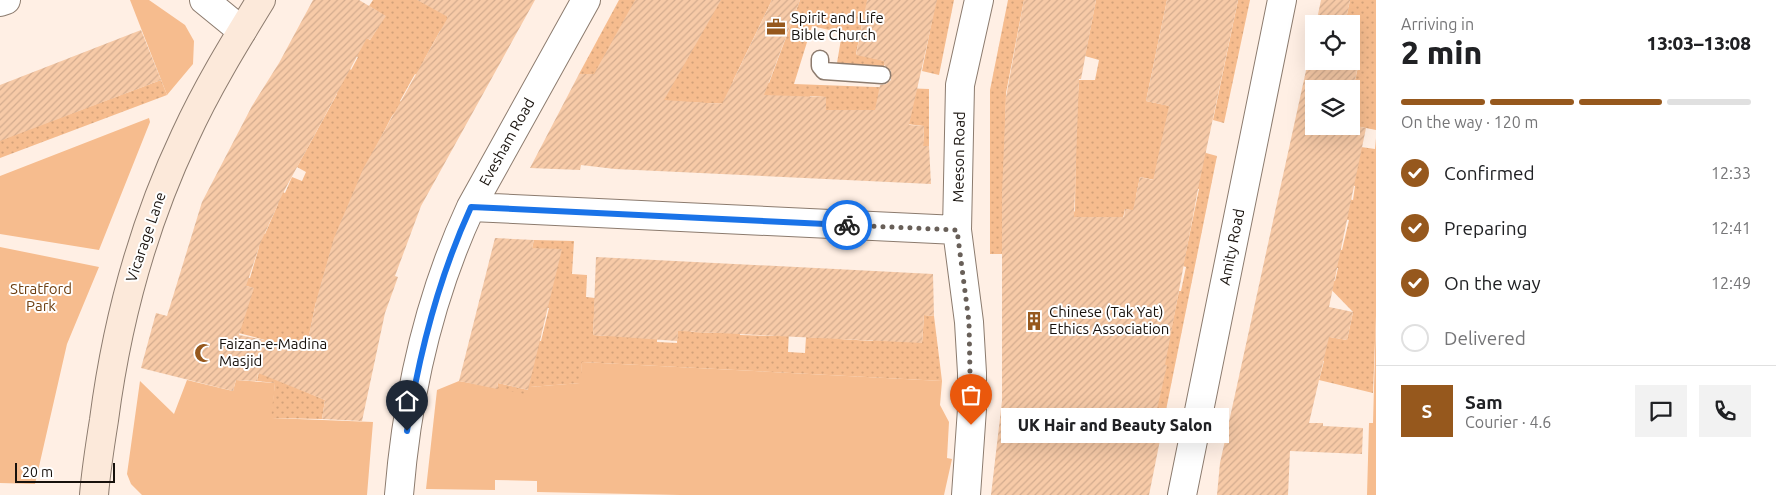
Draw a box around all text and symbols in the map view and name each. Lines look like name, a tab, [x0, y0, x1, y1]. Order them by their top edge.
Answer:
place label: Spirit and Life Bible Church	[791, 9, 884, 43]
map controls	[1305, 15, 1360, 135]
button: locate	[1305, 15, 1360, 70]
text: Arriving in	[1401, 15, 1474, 33]
office icon: Spirit and Life Bible Church	[765, 16, 787, 38]
text: 13:03–13:08	[1646, 32, 1751, 54]
text: 2 min	[1401, 34, 1482, 70]
button: layers	[1305, 80, 1360, 135]
street label: Evesham Road	[475, 95, 538, 189]
street label: Meeson Road	[949, 111, 968, 203]
text: On the way · 120 m	[1401, 113, 1538, 131]
icon: check	[1401, 159, 1429, 187]
text: Confirmed	[1444, 162, 1535, 184]
text: 12:33	[1711, 164, 1751, 182]
street label: Vicarage Lane	[122, 190, 169, 284]
courier	[822, 200, 872, 250]
street label: Amity Road	[1216, 207, 1247, 287]
icon: bike	[833, 211, 861, 239]
icon: check	[1401, 214, 1429, 242]
text: Preparing	[1444, 217, 1528, 239]
text: 12:41	[1711, 219, 1751, 237]
icon: check	[1401, 269, 1429, 297]
text: On the way	[1444, 272, 1541, 294]
text: 12:49	[1711, 274, 1751, 292]
park label: Stratford Park	[10, 280, 72, 314]
place label: Chinese (Tak Yat) Ethics Association	[1049, 303, 1169, 337]
building icon: Chinese (Tak Yat) Ethics Association	[1023, 310, 1045, 332]
text: Delivered	[1444, 327, 1526, 349]
place label: Faizan-e-Madina Masjid	[219, 335, 327, 369]
mosque icon: Faizan-e-Madina Masjid	[193, 342, 215, 364]
pin	[950, 374, 992, 425]
pin	[386, 380, 428, 431]
icon: bag	[957, 381, 985, 409]
button: chat	[1635, 385, 1687, 437]
button: phone	[1699, 385, 1751, 437]
icon: home	[393, 387, 421, 415]
text: Sam	[1465, 391, 1503, 413]
text: S	[1422, 400, 1432, 422]
callout: UK Hair and Beauty Salon	[1001, 408, 1228, 442]
text: Courier · 4.6	[1465, 413, 1551, 431]
text: UK Hair and Beauty Salon	[1018, 416, 1212, 434]
scale bar	[15, 460, 115, 483]
text: 20 m	[22, 464, 53, 480]

